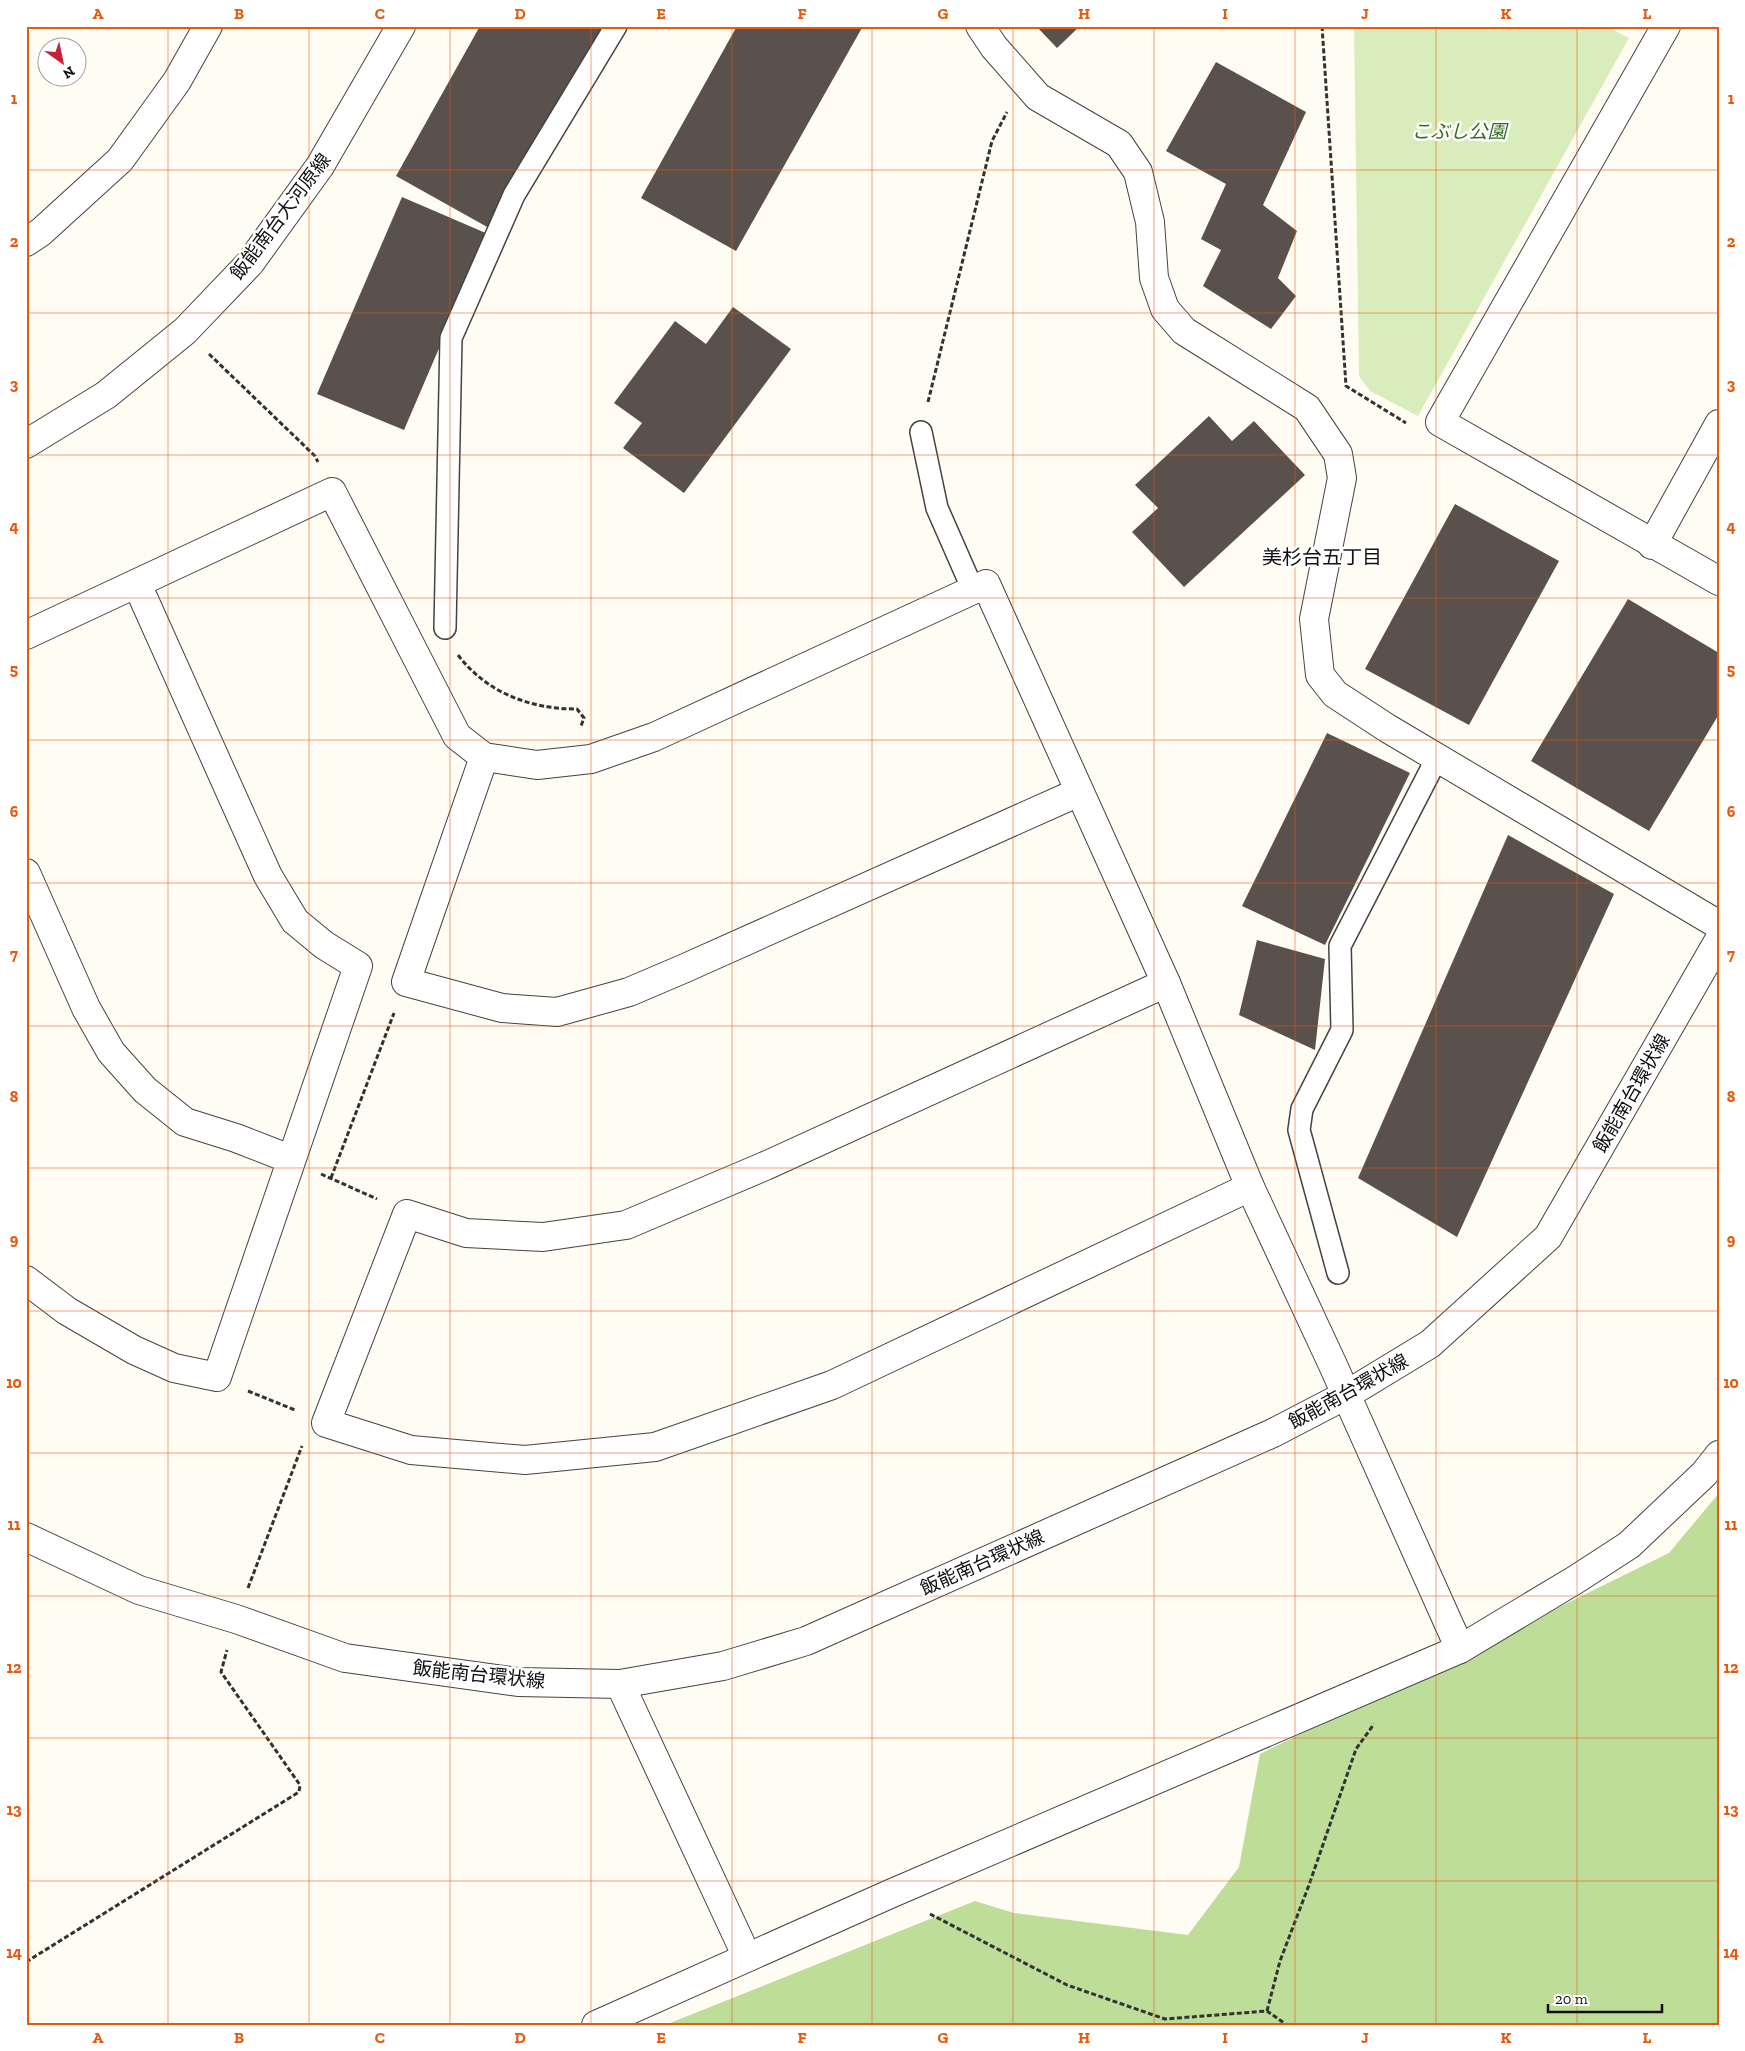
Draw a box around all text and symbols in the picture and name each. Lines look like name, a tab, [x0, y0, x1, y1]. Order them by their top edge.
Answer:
text: A	[93, 4, 104, 23]
text: B	[234, 4, 244, 23]
text: C	[375, 4, 385, 23]
text: D	[514, 4, 526, 23]
text: E	[656, 4, 666, 23]
text: F	[797, 4, 807, 23]
text: G	[938, 4, 949, 23]
text: H	[1078, 4, 1090, 23]
text: I	[1222, 4, 1228, 23]
text: J	[1361, 4, 1369, 23]
text: K	[1501, 4, 1512, 23]
text: L	[1643, 4, 1652, 23]
north arrow	[38, 38, 88, 88]
text: N	[59, 62, 78, 83]
text: 1	[11, 89, 18, 108]
text: 1	[1728, 89, 1735, 108]
park label: こぶし公園	[1411, 120, 1509, 143]
street label: 飯能南台大河原線	[225, 149, 335, 284]
text: 2	[10, 232, 19, 251]
text: 2	[1727, 232, 1736, 251]
text: 3	[10, 375, 19, 394]
text: 3	[1727, 375, 1736, 394]
text: 4	[9, 517, 19, 536]
text: 4	[1726, 517, 1736, 536]
district label: 美杉台五丁目	[1262, 545, 1382, 569]
text: 5	[10, 660, 18, 679]
text: 5	[1727, 660, 1735, 679]
text: 6	[10, 802, 19, 821]
text: 6	[1727, 802, 1736, 821]
text: 7	[10, 945, 18, 964]
text: 7	[1727, 945, 1735, 964]
street label: 飯能南台環状線	[1588, 1030, 1675, 1157]
text: 8	[10, 1087, 19, 1106]
text: 8	[1727, 1087, 1736, 1106]
text: 9	[10, 1230, 19, 1249]
text: 9	[1727, 1230, 1736, 1249]
street label: 飯能南台環状線	[1284, 1349, 1412, 1434]
text: 10	[6, 1373, 22, 1392]
text: 10	[1723, 1373, 1739, 1392]
text: 11	[8, 1515, 21, 1534]
text: 11	[1725, 1515, 1738, 1534]
street label: 飯能南台環状線	[917, 1525, 1048, 1600]
street label: 飯能南台環状線	[412, 1656, 546, 1693]
text: 12	[6, 1658, 22, 1677]
text: 12	[1723, 1658, 1739, 1677]
text: 13	[7, 1800, 22, 1819]
text: 13	[1724, 1800, 1739, 1819]
text: 14	[6, 1943, 22, 1962]
text: 14	[1723, 1943, 1739, 1962]
scale bar	[1548, 1981, 1661, 2013]
text: 20 m	[1555, 1990, 1588, 2008]
text: A	[93, 2028, 104, 2047]
text: B	[234, 2028, 244, 2047]
text: C	[375, 2028, 385, 2047]
text: D	[514, 2028, 526, 2047]
text: E	[656, 2028, 666, 2047]
text: F	[797, 2028, 807, 2047]
text: G	[938, 2028, 949, 2047]
text: H	[1078, 2028, 1090, 2047]
text: I	[1222, 2028, 1228, 2047]
text: J	[1361, 2028, 1369, 2047]
text: K	[1501, 2028, 1512, 2047]
text: L	[1643, 2028, 1652, 2047]

